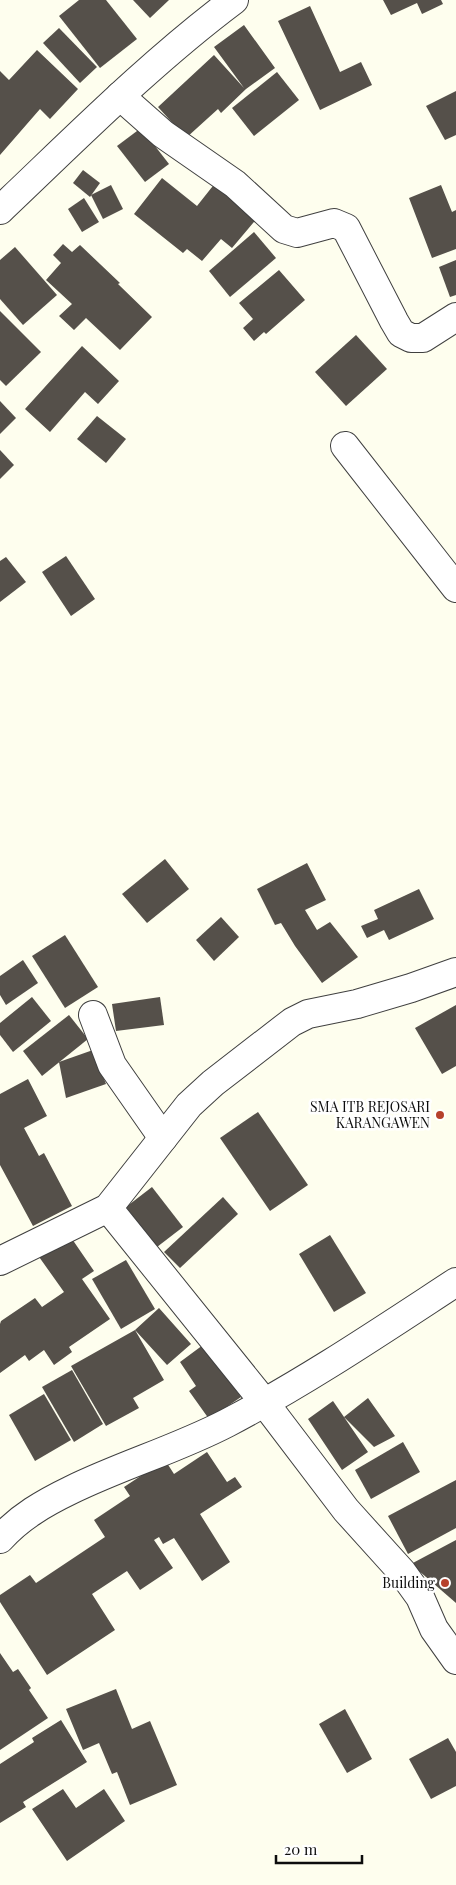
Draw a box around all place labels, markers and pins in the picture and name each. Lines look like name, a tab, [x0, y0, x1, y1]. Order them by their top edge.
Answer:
place label: SMA ITB REJOSARI KARANGAWEN	[310, 1097, 430, 1132]
marker: SMA ITB REJOSARI KARANGAWEN	[434, 1109, 446, 1121]
place label: Building	[382, 1573, 436, 1592]
marker: Building	[439, 1577, 451, 1589]

